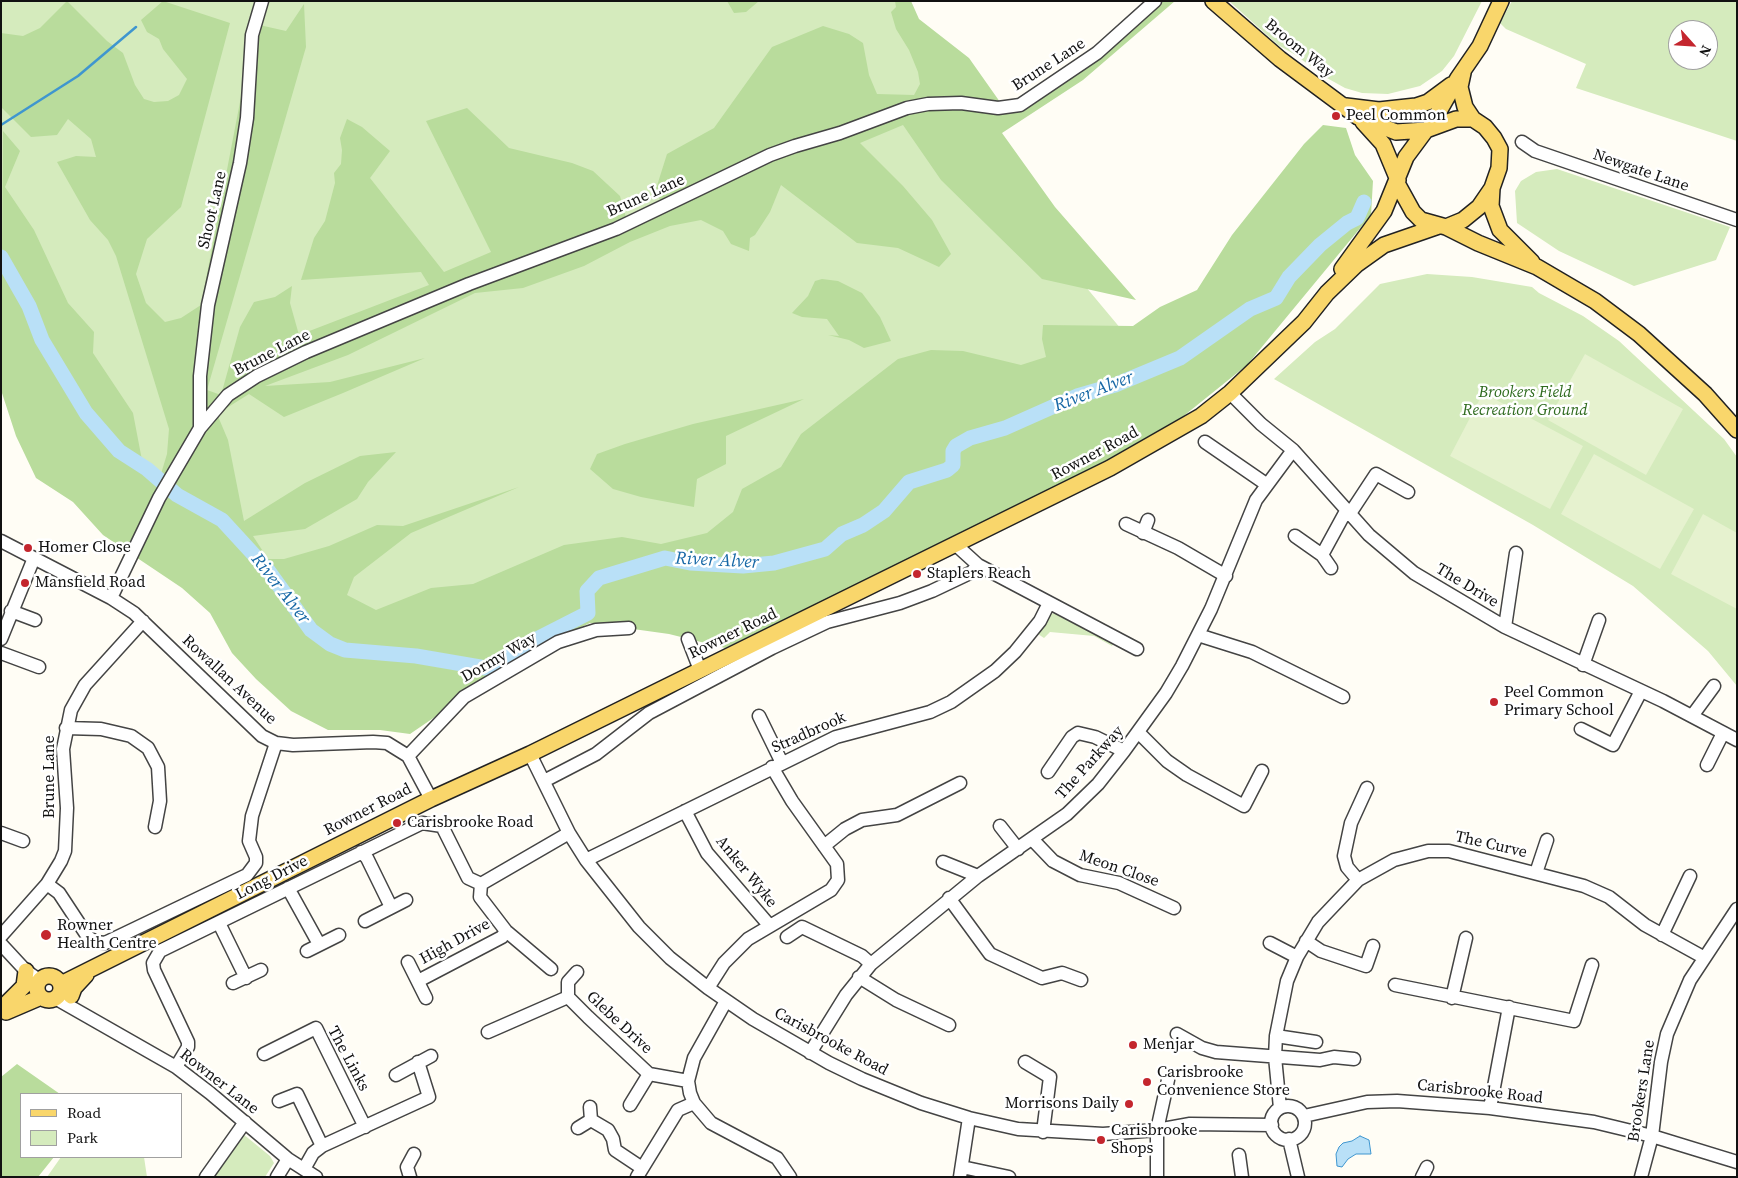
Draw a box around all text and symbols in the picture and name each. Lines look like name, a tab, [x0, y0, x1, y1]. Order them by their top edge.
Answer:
street label: Broom Way	[1261, 15, 1337, 83]
north arrow	[1668, 20, 1718, 70]
street label: Brune Lane	[1009, 34, 1089, 96]
text: N	[1694, 42, 1717, 60]
place label: Peel Common	[1346, 106, 1446, 126]
marker: Peel Common	[1330, 110, 1342, 122]
street label: Newgate Lane	[1591, 146, 1691, 196]
street label: Shoot Lane	[195, 169, 231, 251]
street label: Brune Lane	[604, 170, 688, 222]
street label: Brune Lane	[231, 326, 313, 380]
water label: River Alver	[1051, 367, 1137, 417]
park label: Brookers Field Recreation Ground	[1462, 383, 1588, 421]
street label: Rowner Road	[1048, 423, 1142, 485]
place label: Homer Close	[38, 538, 131, 558]
marker: Homer Close	[22, 542, 34, 554]
water label: River Alver	[675, 548, 759, 574]
water label: River Alver	[246, 549, 314, 629]
street label: The Drive	[1432, 560, 1502, 612]
place label: Staplers Reach	[927, 564, 1031, 584]
marker: Staplers Reach	[911, 568, 923, 580]
place label: Mansfield Road	[35, 573, 145, 593]
marker: Mansfield Road	[19, 577, 31, 589]
street label: Rowner Road	[686, 604, 780, 664]
street label: Dormy Way	[458, 629, 540, 687]
street label: Rowallan Avenue	[178, 631, 280, 729]
place label: Peel Common Primary School	[1504, 683, 1614, 721]
marker: Peel Common Primary School	[1488, 696, 1500, 708]
street label: Stradbrook	[769, 708, 849, 758]
street label: The Parkway	[1052, 722, 1128, 804]
street label: Brune Lane	[40, 735, 60, 819]
street label: Rowner Road	[321, 780, 415, 840]
place label: Carisbrooke Road	[407, 813, 533, 833]
marker: Carisbrooke Road	[391, 817, 403, 829]
street label: The Curve	[1453, 827, 1529, 863]
street label: Anker Wyke	[711, 832, 781, 912]
street label: Meon Close	[1077, 846, 1161, 892]
street label: Long Drive	[233, 852, 311, 904]
street label: High Drive	[416, 915, 494, 969]
place label: Rowner Health Centre	[57, 916, 157, 954]
marker: Rowner Health Centre	[39, 928, 53, 942]
street label: Glebe Drive	[582, 988, 656, 1058]
street label: Carisbrooke Road	[771, 1004, 891, 1080]
street label: The Links	[323, 1023, 373, 1095]
place label: Menjar	[1143, 1035, 1194, 1055]
street label: Brookers Lane	[1624, 1038, 1660, 1144]
marker: Menjar	[1127, 1039, 1139, 1051]
street label: Rowner Lane	[176, 1045, 262, 1119]
place label: Carisbrooke Convenience Store	[1157, 1063, 1290, 1101]
marker: Carisbrooke Convenience Store	[1141, 1076, 1153, 1088]
street label: Carisbrooke Road	[1416, 1076, 1544, 1108]
legend	[20, 1093, 182, 1158]
place label: Morrisons Daily	[1005, 1094, 1119, 1114]
marker: Morrisons Daily	[1123, 1098, 1135, 1110]
text: Road	[67, 1102, 101, 1123]
place label: Carisbrooke Shops	[1111, 1121, 1197, 1159]
text: Park	[67, 1127, 98, 1148]
marker: Carisbrooke Shops	[1095, 1134, 1107, 1146]

